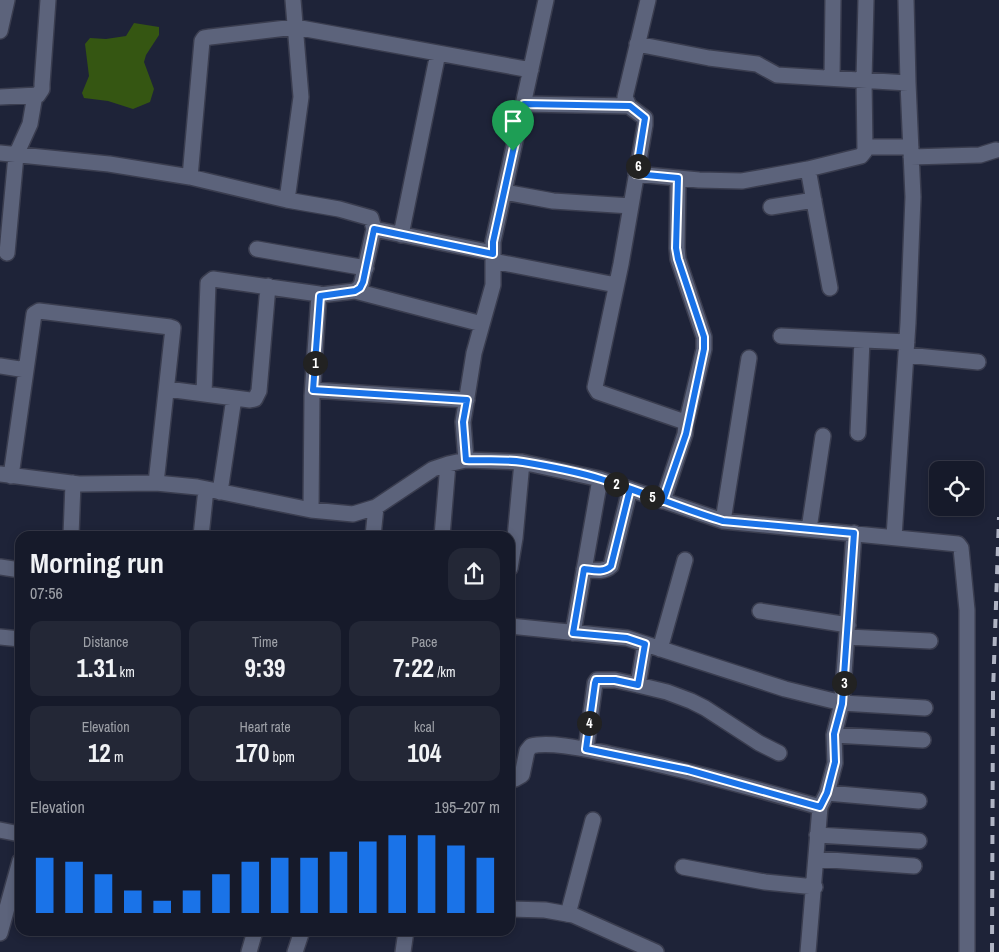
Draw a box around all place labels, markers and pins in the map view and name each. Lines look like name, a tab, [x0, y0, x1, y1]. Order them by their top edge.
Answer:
pin	[492, 100, 534, 151]
pin: 6	[626, 154, 650, 178]
pin: 1	[302, 350, 328, 376]
pin: 2	[604, 472, 628, 496]
pin: 5	[640, 484, 664, 510]
pin: 3	[832, 670, 856, 696]
pin: 4	[576, 710, 602, 736]

